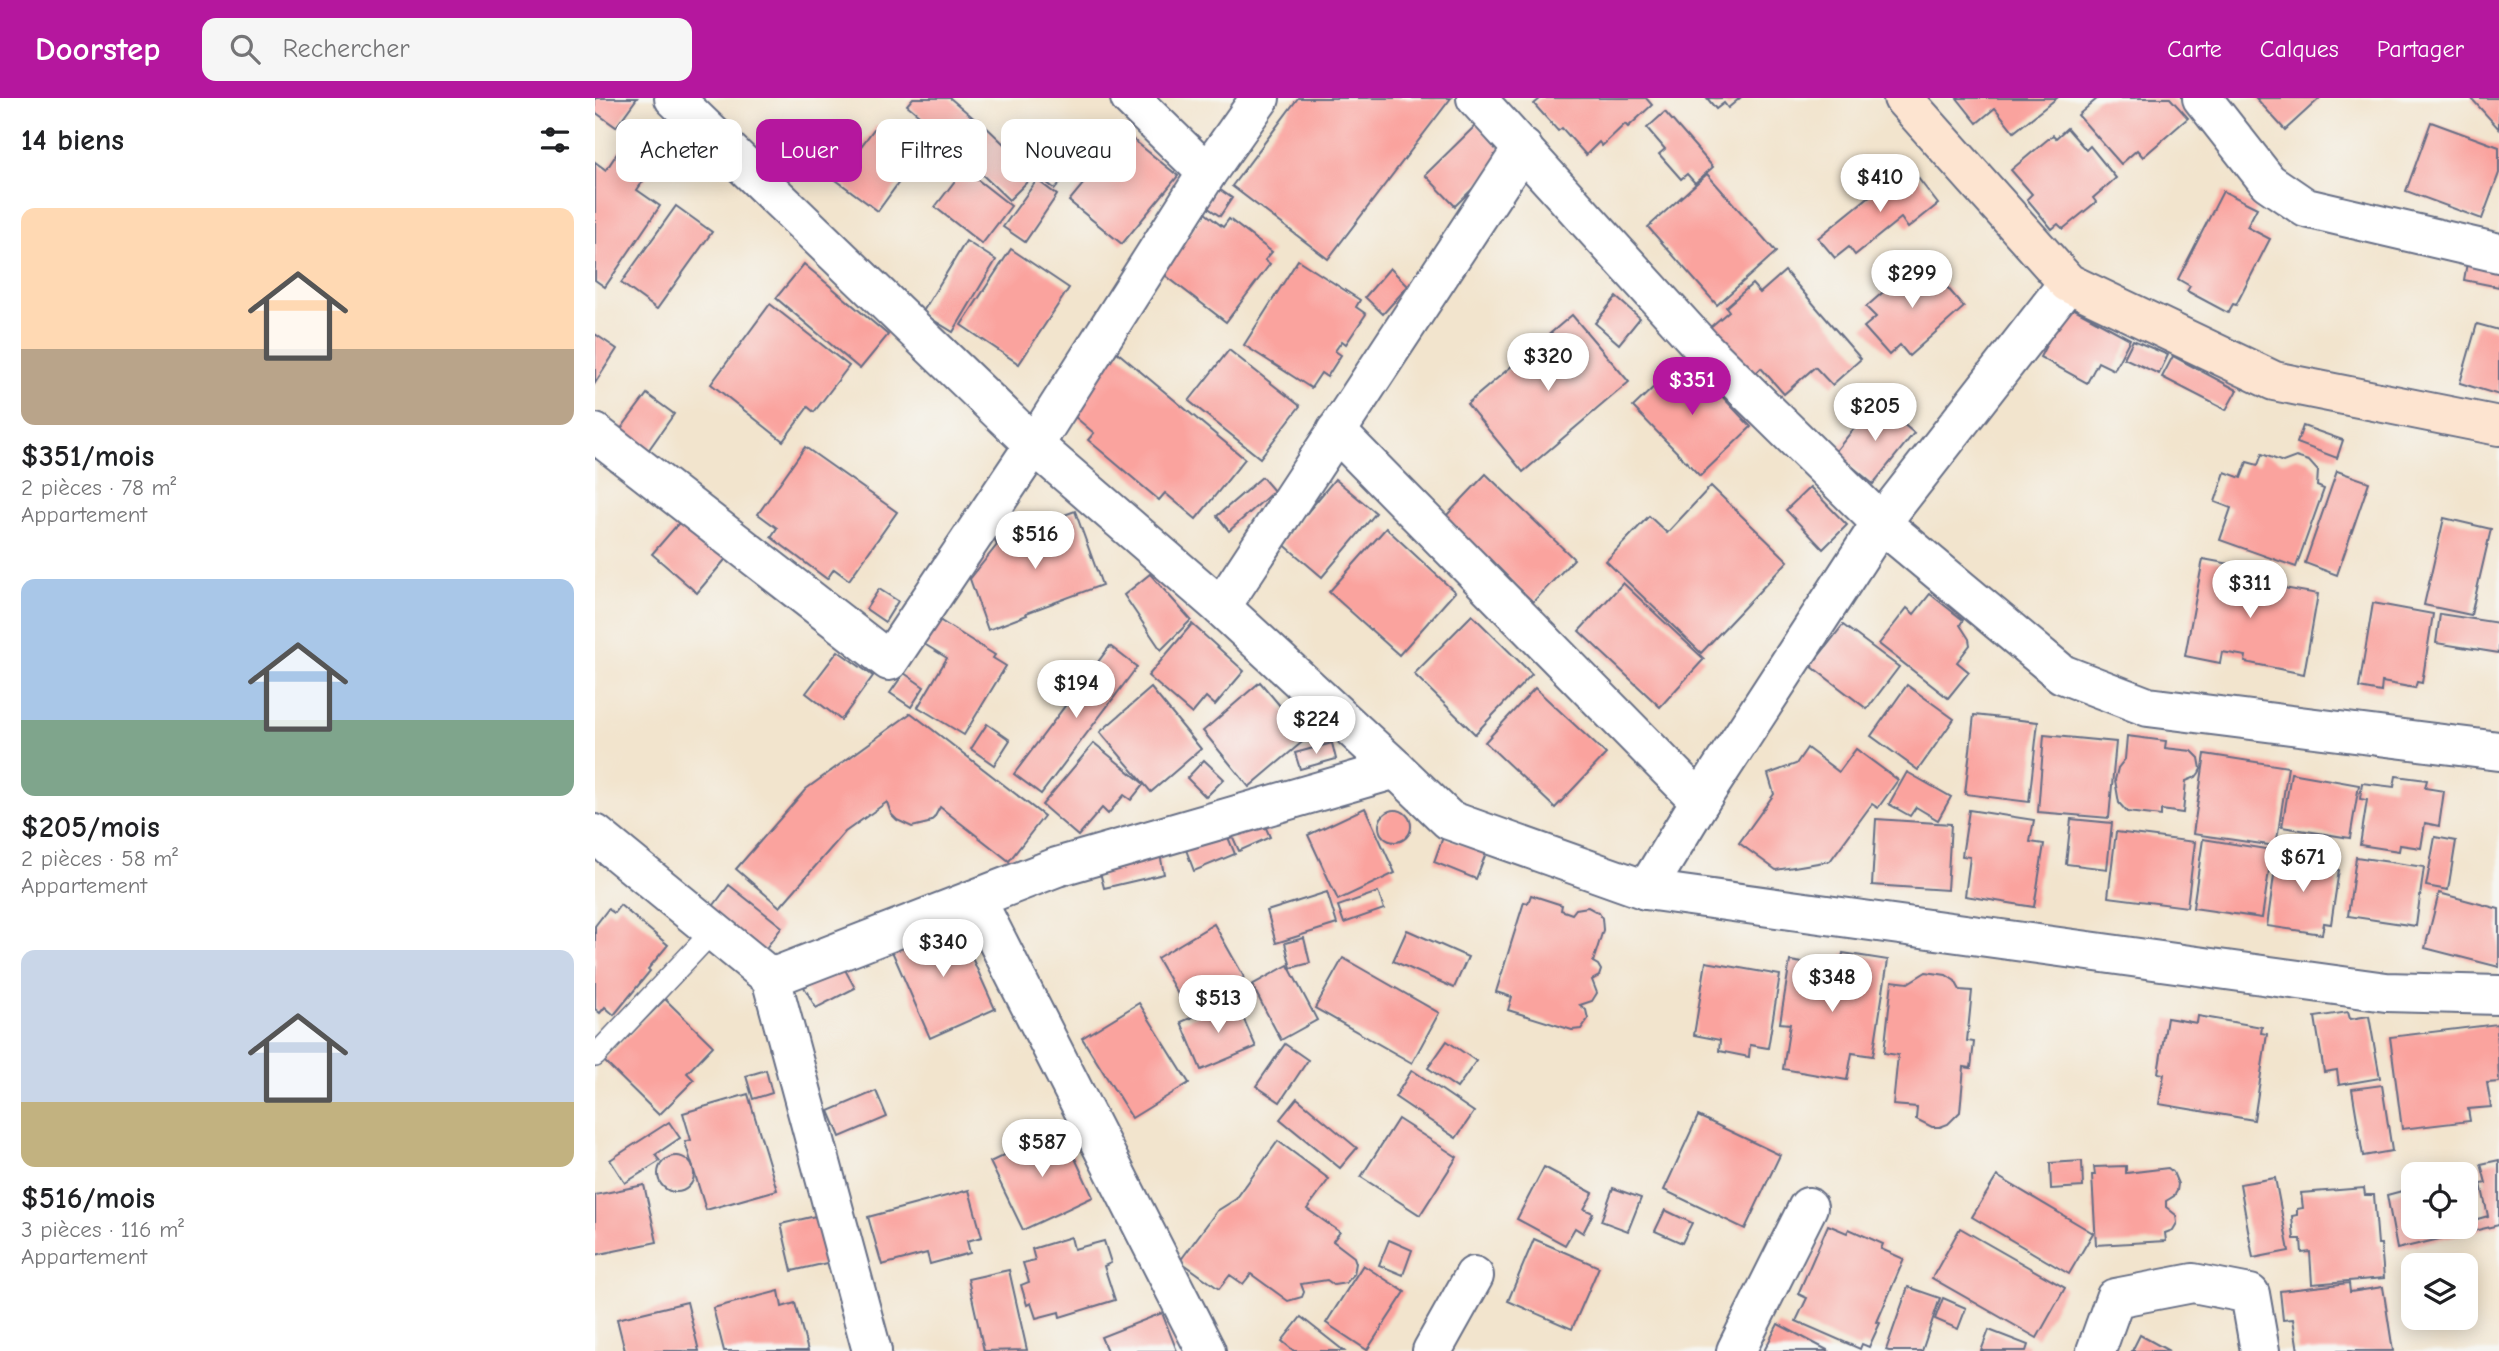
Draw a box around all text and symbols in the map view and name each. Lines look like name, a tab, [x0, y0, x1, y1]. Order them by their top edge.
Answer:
search box	[202, 18, 692, 81]
text: Doorstep	[35, 30, 160, 68]
icon: search	[226, 30, 264, 68]
text: Rechercher	[282, 34, 410, 64]
text: Carte	[2167, 35, 2222, 63]
text: Calques	[2260, 35, 2339, 63]
text: Partager	[2377, 35, 2464, 63]
chip: Acheter	[616, 119, 742, 182]
chip: Louer	[756, 119, 862, 182]
chip: Filtres	[876, 119, 987, 182]
chip: Nouveau	[1001, 119, 1136, 182]
icon: filters	[536, 121, 574, 159]
text: 14 biens	[21, 123, 124, 158]
pin: $410	[1839, 155, 1921, 214]
text: $410	[1857, 163, 1903, 190]
pin: $299	[1871, 250, 1953, 310]
icon: home	[235, 253, 361, 379]
text: $299	[1887, 259, 1937, 286]
pin: $320	[1507, 334, 1589, 393]
text: $320	[1523, 342, 1573, 369]
pin: $351	[1651, 358, 1733, 417]
text: $351	[1669, 366, 1715, 393]
pin: $205	[1834, 384, 1916, 443]
text: $205	[1850, 392, 1900, 419]
text: $351/mois	[21, 439, 154, 474]
text: 2 pièces · 78 m²	[21, 474, 176, 501]
text: Appartement	[21, 501, 147, 528]
pin: $516	[994, 512, 1076, 571]
text: $516	[1011, 520, 1059, 547]
pin: $311	[2209, 560, 2291, 620]
text: $311	[2228, 569, 2272, 596]
icon: home	[235, 624, 361, 750]
pin: $194	[1035, 660, 1117, 720]
text: $194	[1053, 669, 1099, 696]
pin: $224	[1275, 696, 1357, 756]
text: $224	[1293, 705, 1339, 732]
text: $205/mois	[21, 810, 160, 845]
pin: $671	[2262, 834, 2344, 894]
text: $671	[2280, 843, 2326, 870]
text: 2 pièces · 58 m²	[21, 845, 178, 872]
text: Appartement	[21, 872, 147, 899]
pin: $340	[902, 920, 984, 979]
text: $340	[918, 928, 968, 955]
pin: $348	[1791, 954, 1873, 1014]
text: $348	[1808, 963, 1856, 990]
pin: $513	[1177, 976, 1259, 1035]
text: $513	[1195, 984, 1241, 1011]
icon: home	[235, 995, 361, 1121]
pin: $587	[1001, 1119, 1083, 1179]
text: $587	[1018, 1128, 1066, 1155]
map controls	[2401, 1162, 2478, 1330]
button: locate	[2401, 1162, 2478, 1239]
text: $516/mois	[21, 1181, 155, 1216]
text: 3 pièces · 116 m²	[21, 1216, 184, 1243]
text: Appartement	[21, 1243, 147, 1270]
button: layers	[2401, 1253, 2478, 1330]

